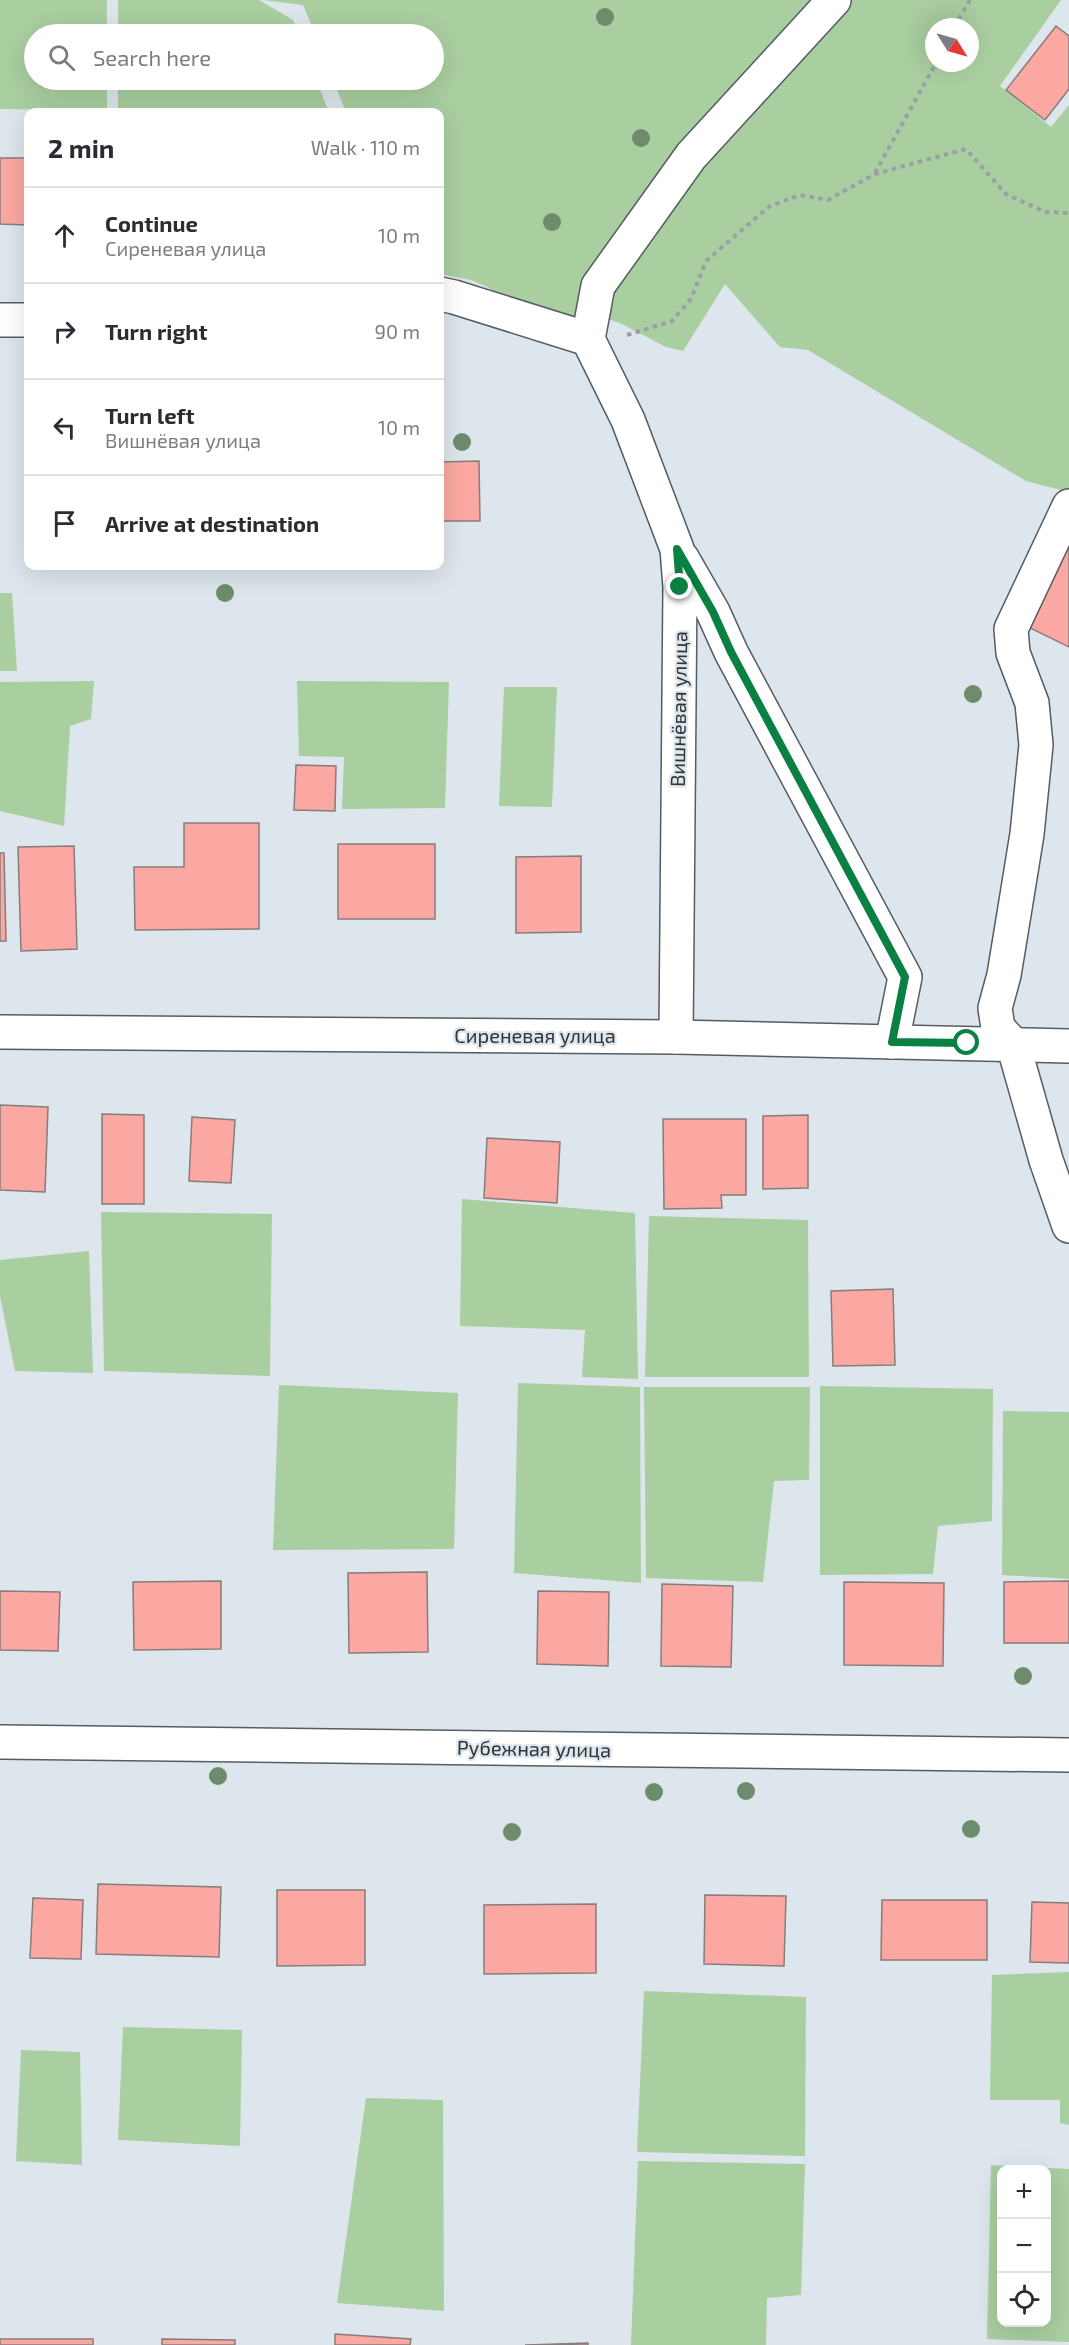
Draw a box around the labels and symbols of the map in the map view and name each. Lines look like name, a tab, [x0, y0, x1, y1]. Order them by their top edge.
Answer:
north arrow	[925, 18, 979, 72]
route end	[666, 573, 692, 599]
street label: Вишнёвая улица	[665, 631, 692, 787]
street label: Сиреневая улица	[454, 1023, 616, 1048]
route start	[953, 1029, 979, 1055]
street label: Рубежная улица	[457, 1735, 611, 1762]

